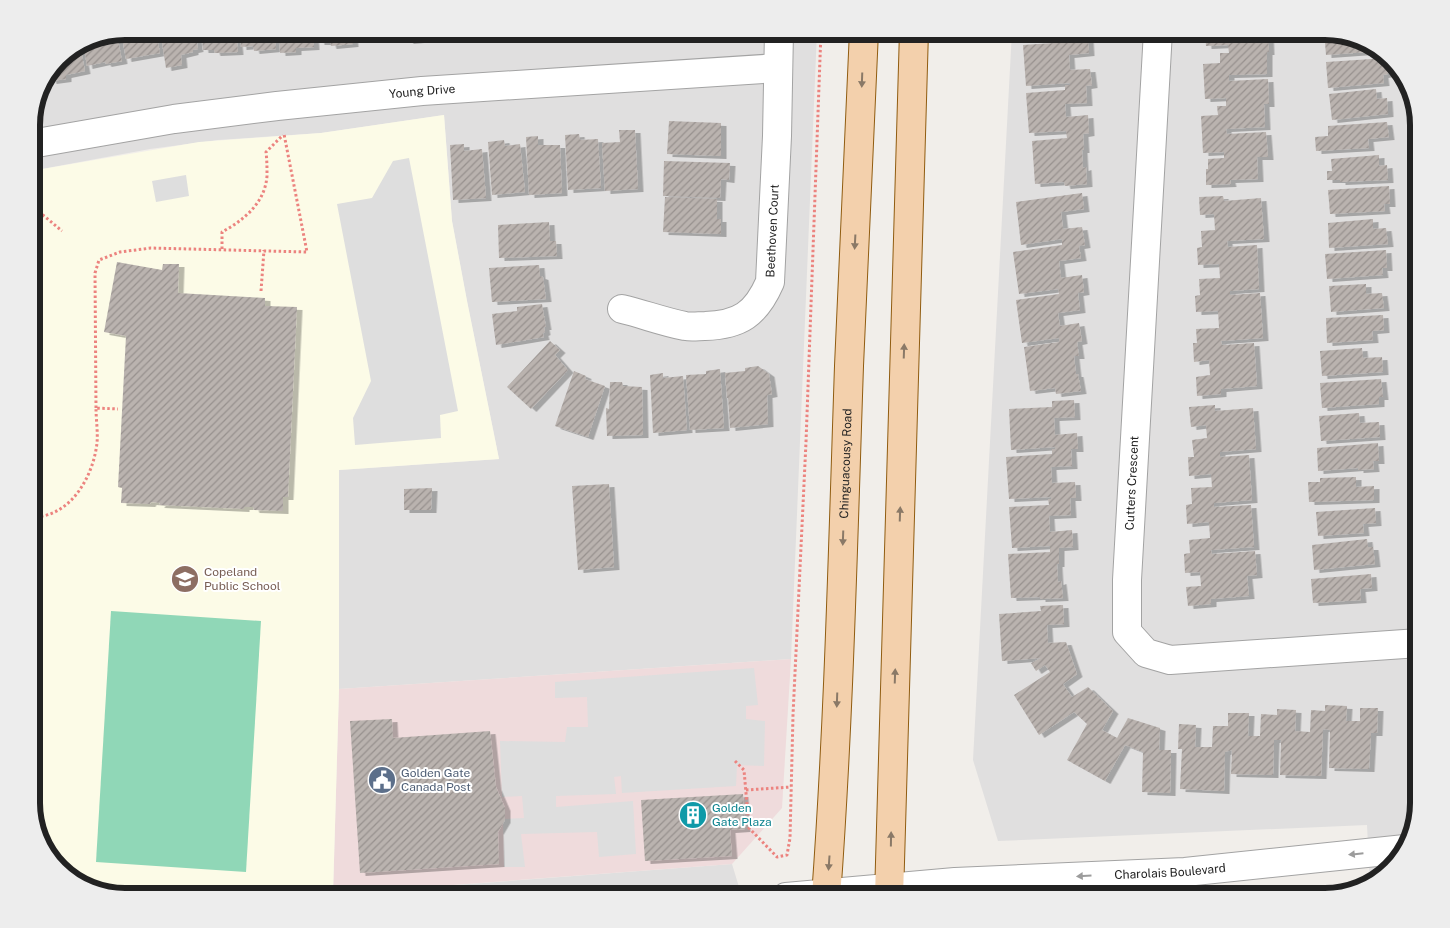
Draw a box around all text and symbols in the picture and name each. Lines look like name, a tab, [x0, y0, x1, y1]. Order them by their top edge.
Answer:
one-way arrow	[858, 72, 866, 88]
street label: Young Drive	[388, 82, 456, 101]
street label: Beethoven Court	[763, 183, 782, 278]
one-way arrow	[850, 235, 858, 251]
one-way arrow	[901, 343, 909, 359]
street label: Chinguacousy Road	[837, 408, 855, 519]
street label: Cutters Crescent	[1123, 435, 1141, 531]
one-way arrow	[896, 506, 904, 522]
one-way arrow	[839, 530, 847, 546]
school or university icon: Copeland Public School	[170, 564, 200, 594]
place label: Copeland Public School	[204, 565, 281, 593]
one-way arrow	[891, 668, 899, 684]
one-way arrow	[833, 693, 841, 709]
public building icon: Golden Gate Canada Post	[367, 765, 397, 795]
place label: Golden Gate Canada Post	[401, 766, 471, 794]
building icon: Golden Gate Plaza	[678, 800, 708, 830]
place label: Golden Gate Plaza	[712, 801, 772, 829]
one-way arrow	[887, 830, 895, 846]
one-way arrow	[1348, 850, 1364, 858]
one-way arrow	[824, 855, 832, 871]
street label: Charolais Boulevard	[1114, 861, 1226, 882]
one-way arrow	[1075, 873, 1091, 881]

